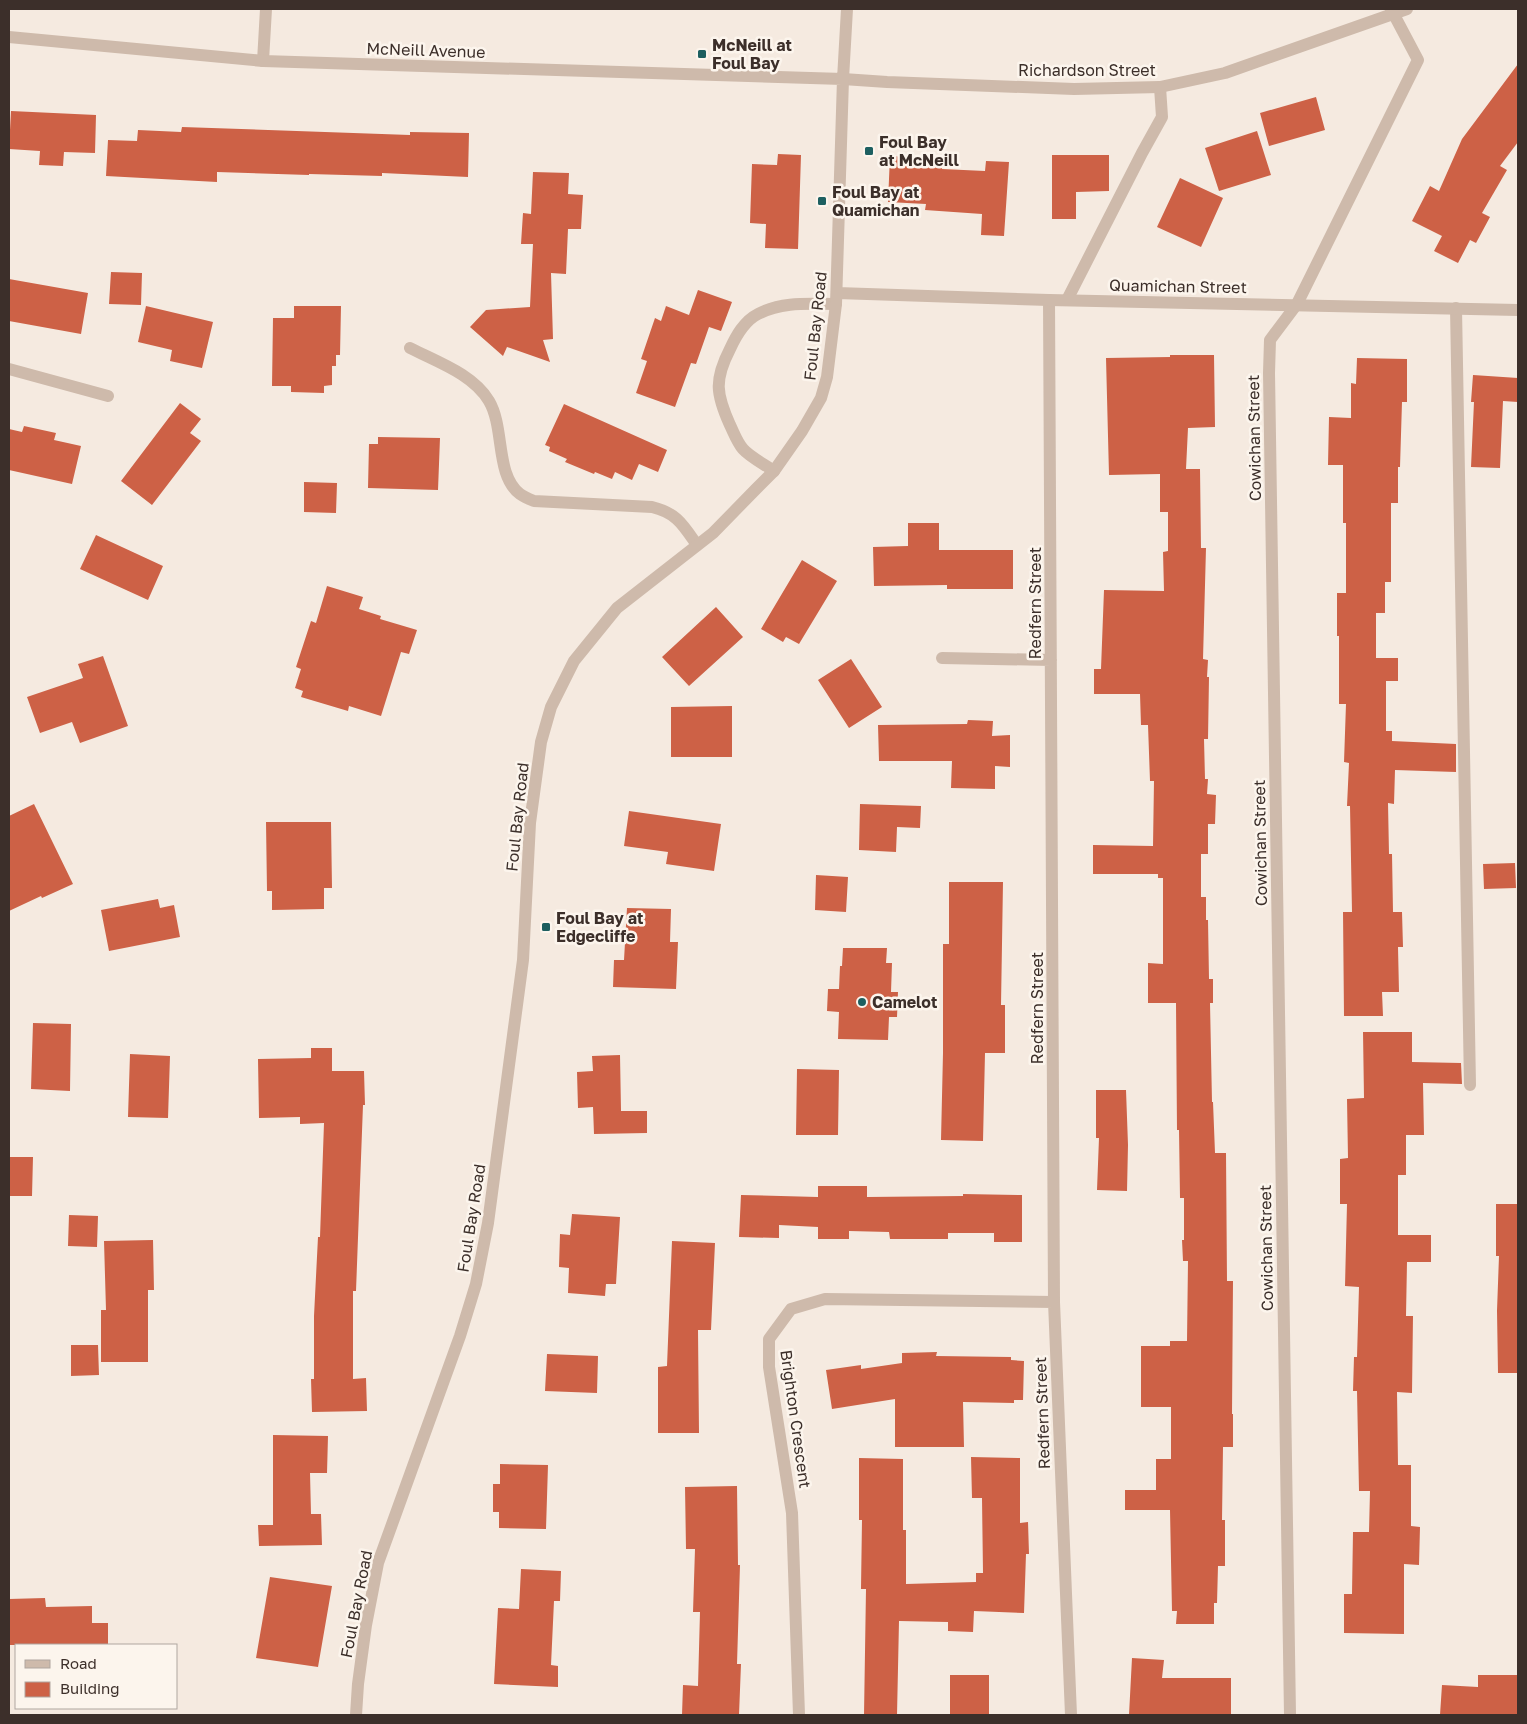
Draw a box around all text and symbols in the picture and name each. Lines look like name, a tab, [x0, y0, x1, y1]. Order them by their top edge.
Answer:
place label: McNeill at Foul Bay	[712, 35, 792, 73]
street label: McNeill Avenue	[366, 38, 486, 62]
marker: McNeill at Foul Bay	[696, 48, 708, 60]
street label: Richardson Street	[1018, 60, 1156, 80]
place label: Foul Bay at McNeill	[879, 132, 959, 170]
marker: Foul Bay at McNeill	[863, 145, 875, 157]
place label: Foul Bay at Quamichan	[832, 182, 919, 220]
marker: Foul Bay at Quamichan	[816, 195, 828, 207]
street label: Foul Bay Road	[799, 271, 831, 381]
street label: Quamichan Street	[1109, 275, 1247, 297]
street label: Cowichan Street	[1243, 375, 1265, 501]
street label: Redfern Street	[1025, 547, 1045, 659]
street label: Foul Bay Road	[501, 762, 533, 872]
street label: Cowichan Street	[1249, 780, 1271, 906]
place label: Foul Bay at Edgecliffe	[556, 908, 643, 946]
marker: Foul Bay at Edgecliffe	[540, 921, 552, 933]
street label: Redfern Street	[1027, 952, 1047, 1064]
place label: Camelot	[872, 992, 937, 1012]
marker: Camelot	[856, 996, 868, 1008]
street label: Foul Bay Road	[453, 1162, 489, 1274]
street label: Cowichan Street	[1255, 1185, 1277, 1311]
street label: Brighton Crescent	[776, 1349, 816, 1489]
street label: Redfern Street	[1030, 1357, 1054, 1469]
street label: Foul Bay Road	[336, 1548, 376, 1660]
legend	[15, 1644, 178, 1709]
text: Road	[60, 1654, 97, 1672]
text: Building	[60, 1679, 120, 1697]

